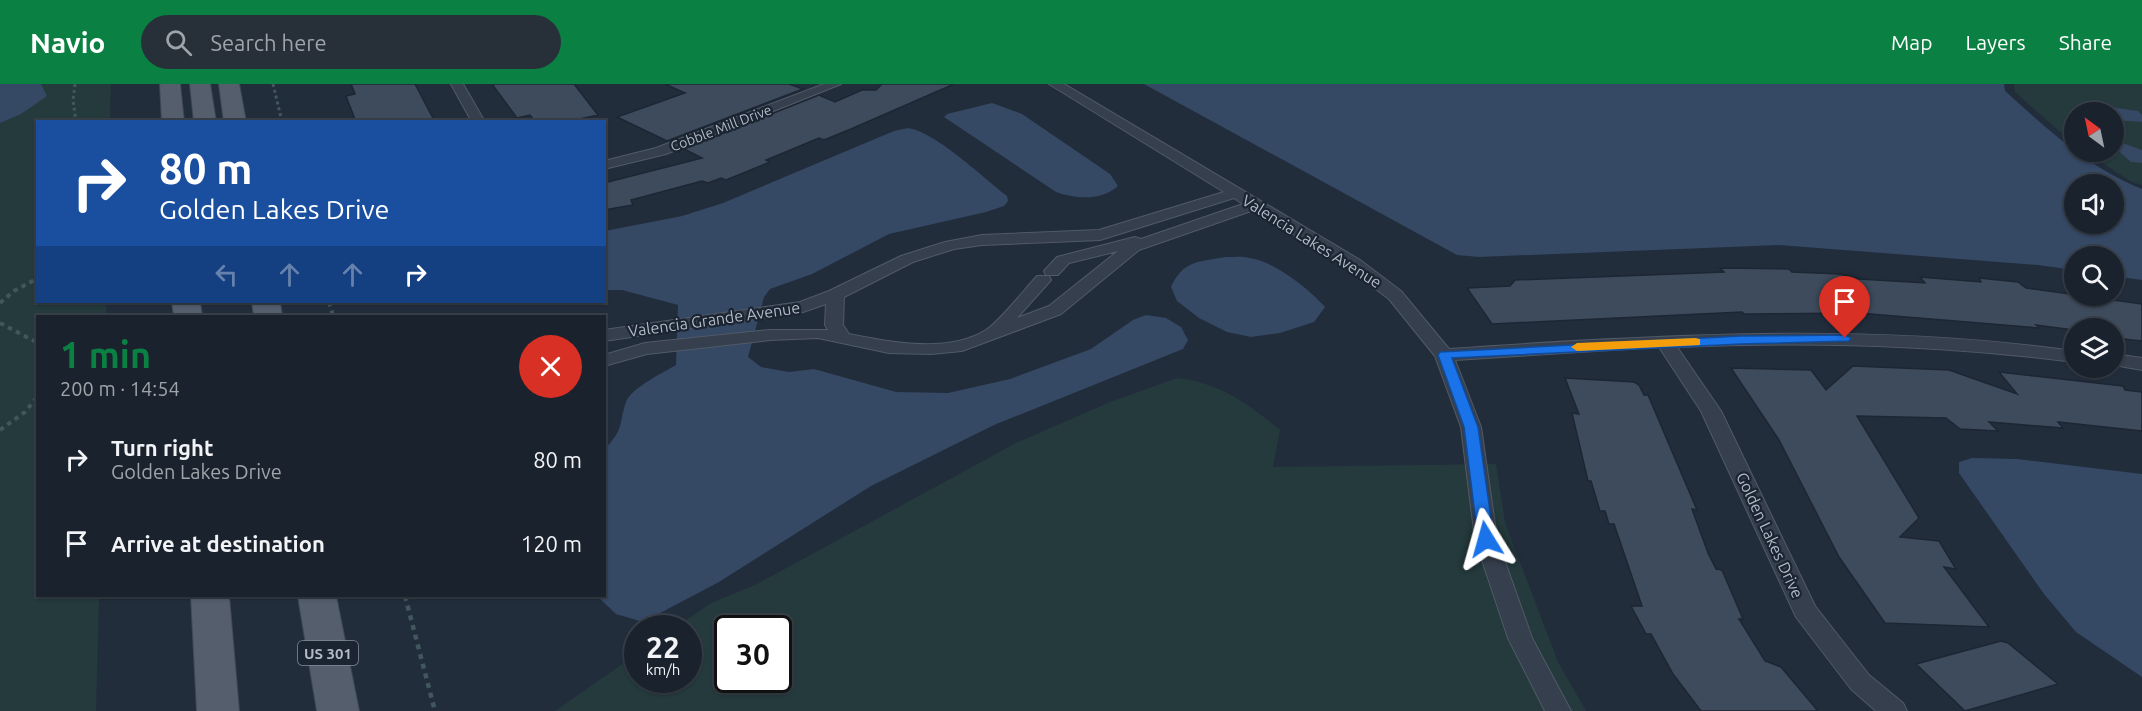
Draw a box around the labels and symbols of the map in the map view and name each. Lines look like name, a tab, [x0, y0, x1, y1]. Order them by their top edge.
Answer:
street label: Cobble Mill Drive	[668, 101, 774, 155]
north arrow	[2064, 102, 2124, 162]
street label: Valencia Lakes Avenue	[1239, 191, 1385, 291]
pin	[1819, 276, 1870, 338]
street label: Valencia Grande Avenue	[627, 298, 801, 340]
street label: Golden Lakes Drive	[1733, 469, 1807, 601]
position arrow	[1454, 507, 1518, 571]
speed limit sign: 30	[714, 615, 792, 693]
road number: US 301	[298, 641, 358, 665]

